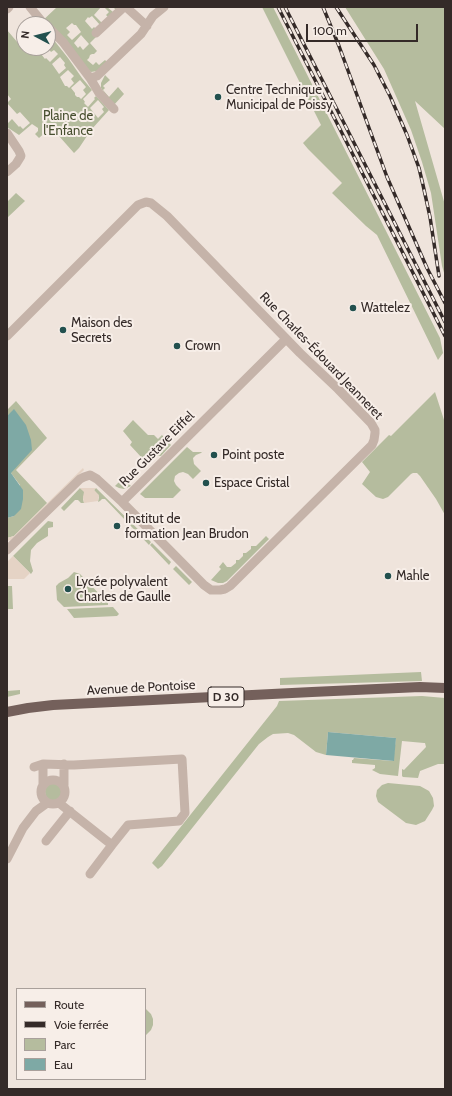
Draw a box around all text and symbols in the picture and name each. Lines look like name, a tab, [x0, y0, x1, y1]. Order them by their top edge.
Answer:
north arrow	[16, 16, 56, 56]
scale bar	[308, 16, 420, 42]
text: 100 m	[313, 23, 347, 38]
text: N	[18, 30, 33, 39]
place label: Centre Technique Municipal de Poissy	[226, 82, 333, 113]
marker: Centre Technique Municipal de Poissy	[213, 92, 223, 102]
park label: Plaine de l'Enfance	[43, 108, 93, 139]
street label: Rue Charles-Édouard Jeanneret	[256, 289, 386, 423]
place label: Wattelez	[361, 300, 410, 316]
marker: Wattelez	[348, 303, 358, 313]
place label: Maison des Secrets	[71, 315, 132, 346]
marker: Maison des Secrets	[58, 325, 68, 335]
place label: Crown	[185, 338, 221, 354]
marker: Crown	[172, 341, 182, 351]
street label: Rue Gustave Eiffel	[116, 408, 198, 490]
place label: Point poste	[222, 447, 284, 463]
marker: Point poste	[209, 450, 219, 460]
place label: Espace Cristal	[214, 475, 289, 491]
marker: Espace Cristal	[201, 478, 211, 488]
place label: Institut de formation Jean Brudon	[125, 511, 249, 542]
marker: Institut de formation Jean Brudon	[112, 521, 122, 531]
place label: Mahle	[396, 568, 429, 584]
marker: Mahle	[383, 571, 393, 581]
place label: Lycée polyvalent Charles de Gaulle	[76, 574, 171, 605]
marker: Lycée polyvalent Charles de Gaulle	[63, 584, 73, 594]
street label: Avenue de Pontoise	[86, 677, 196, 699]
road number: D 30	[208, 687, 244, 707]
legend	[16, 988, 146, 1080]
text: Route	[54, 997, 84, 1012]
text: Voie ferrée	[54, 1017, 108, 1032]
text: Parc	[54, 1037, 76, 1052]
text: Eau	[54, 1057, 73, 1072]

